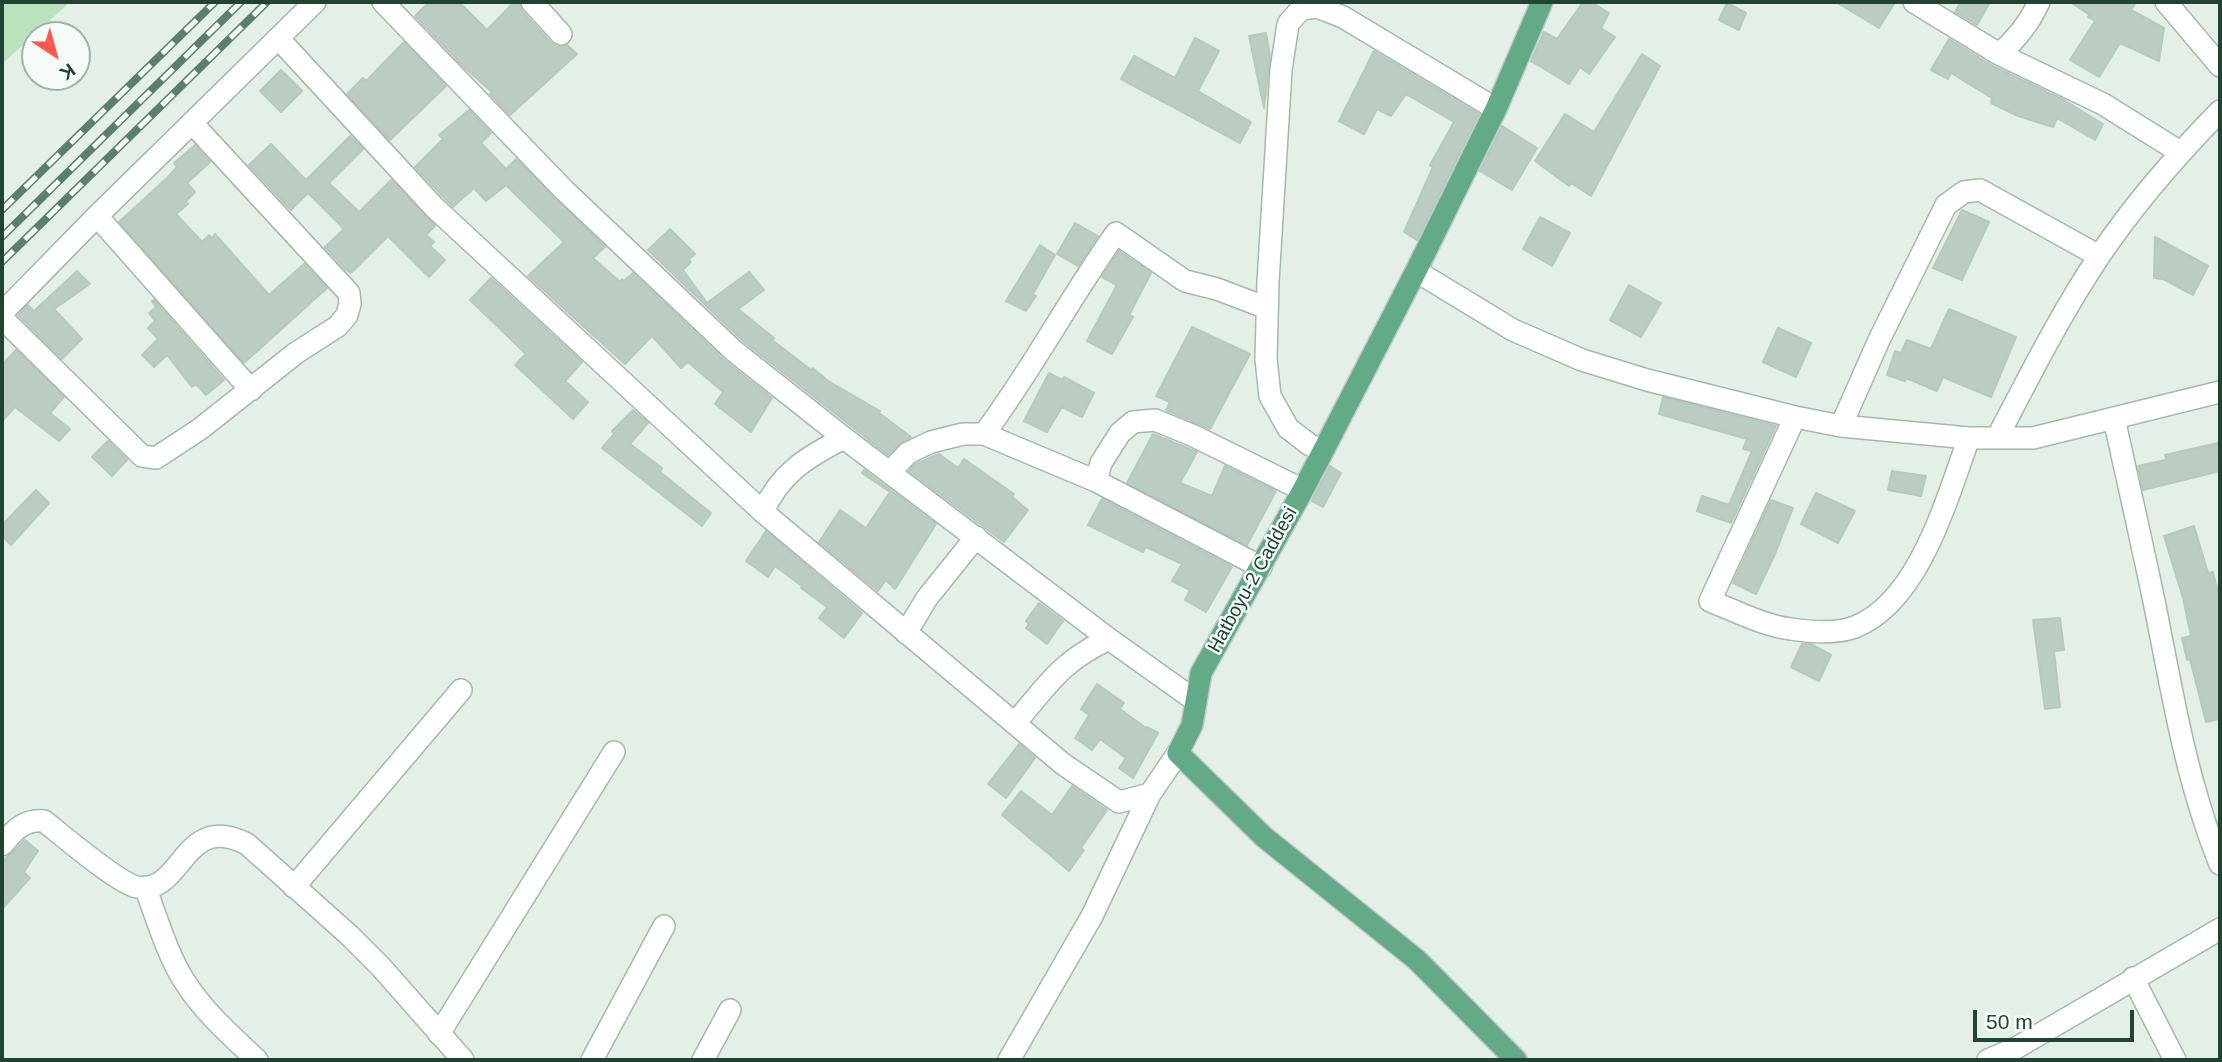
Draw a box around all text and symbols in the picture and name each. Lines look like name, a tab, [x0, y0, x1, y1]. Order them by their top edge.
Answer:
north arrow	[21, 21, 91, 91]
text: K	[56, 59, 79, 84]
street label: Hatboyu-2 Caddesi	[1204, 503, 1302, 657]
scale bar	[1977, 996, 2138, 1040]
text: 50 m	[1986, 1010, 2033, 1033]

